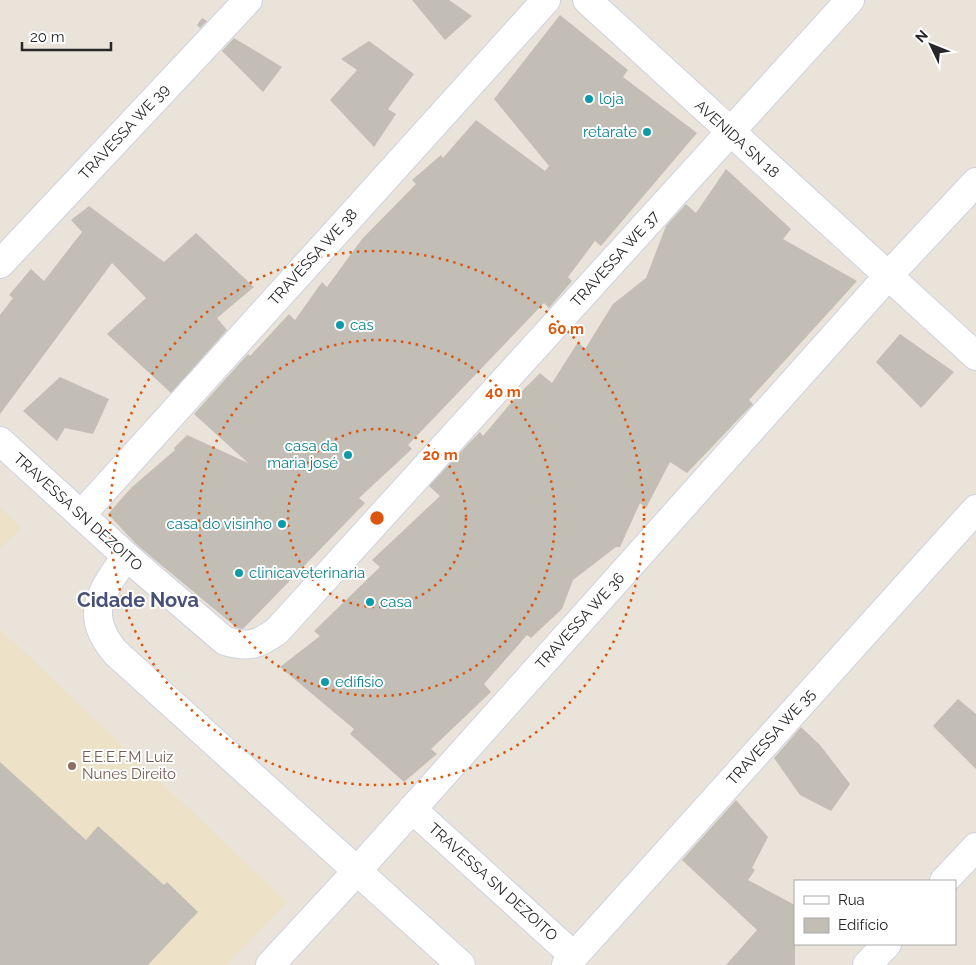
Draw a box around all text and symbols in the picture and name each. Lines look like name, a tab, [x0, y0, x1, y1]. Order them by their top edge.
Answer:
scale bar	[22, 20, 111, 52]
north arrow	[906, 20, 956, 70]
text: N	[912, 27, 931, 45]
text: 20 m	[30, 28, 65, 46]
street label: TRAVESSA WE 39	[75, 80, 173, 183]
place label: loja	[599, 90, 624, 108]
marker: loja	[583, 93, 595, 105]
street label: AVENIDA SN 18	[691, 96, 783, 182]
place label: retarate	[583, 123, 637, 141]
marker: retarate	[641, 126, 653, 138]
street label: TRAVESSA WE 38	[265, 205, 361, 309]
street label: TRAVESSA WE 37	[567, 207, 663, 311]
place label: cas	[350, 316, 374, 334]
marker: cas	[334, 319, 346, 331]
text: 60 m	[548, 320, 584, 338]
text: 40 m	[485, 383, 521, 401]
place label: casa da maria josé	[267, 437, 338, 472]
text: 20 m	[422, 446, 458, 464]
street label: TRAVESSA SN DEZOITO	[10, 449, 146, 575]
marker: casa da maria josé	[342, 449, 354, 461]
centre of rings	[368, 509, 386, 527]
place label: casa do visinho	[166, 515, 272, 533]
marker: casa do visinho	[276, 518, 288, 530]
place label: clinicaveterinaria	[249, 564, 365, 582]
marker: clinicaveterinaria	[233, 567, 245, 579]
street label: TRAVESSA WE 36	[532, 569, 628, 673]
district label: Cidade Nova	[77, 588, 199, 612]
place label: casa	[380, 593, 412, 611]
marker: casa	[364, 596, 376, 608]
place label: edifisio	[335, 673, 383, 691]
marker: edifisio	[319, 676, 331, 688]
street label: TRAVESSA WE 35	[723, 685, 819, 789]
place label: E.E.E.F.M Luiz Nunes Direito	[82, 748, 176, 783]
marker: E.E.E.F.M Luiz Nunes Direito	[66, 760, 78, 772]
street label: TRAVESSA SN DEZOITO	[425, 819, 561, 945]
legend	[794, 880, 956, 945]
text: Rua	[838, 891, 865, 909]
text: Edifício	[838, 916, 888, 934]

